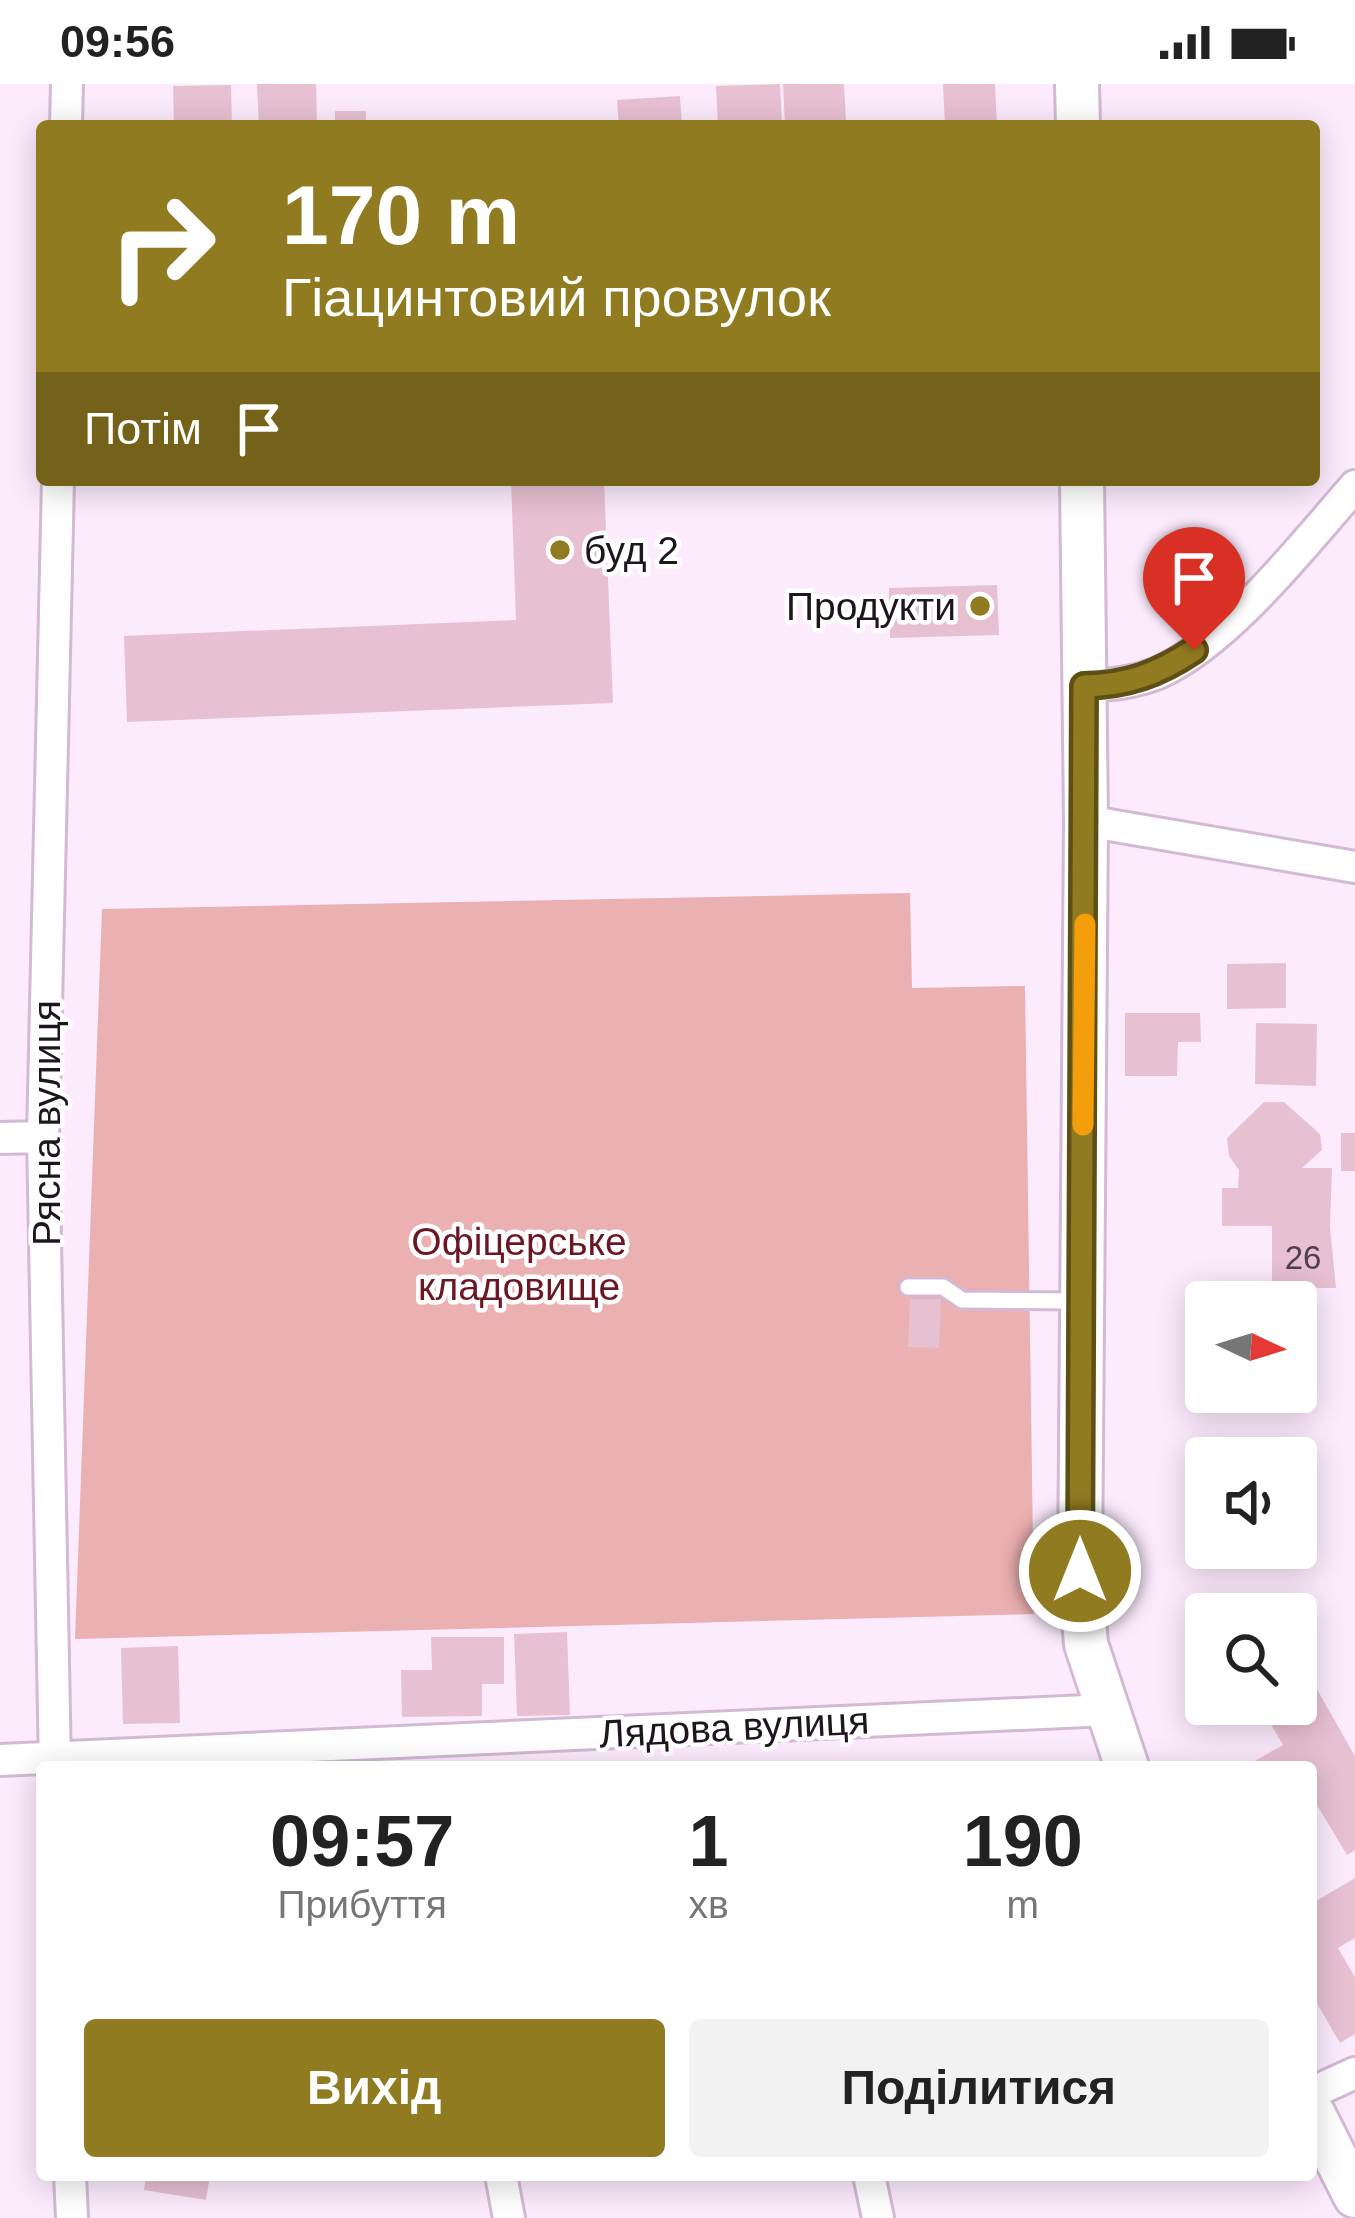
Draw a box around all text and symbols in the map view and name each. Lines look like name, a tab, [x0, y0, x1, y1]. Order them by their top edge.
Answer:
text: 09:56	[60, 16, 175, 67]
icon: right	[84, 168, 240, 324]
text: 170 m	[282, 168, 520, 262]
text: Гіацинтовий провулок	[282, 267, 831, 327]
icon: arrive	[226, 396, 292, 462]
text: Потім	[84, 403, 202, 454]
pin	[1143, 527, 1245, 650]
place label: буд 2	[584, 529, 679, 572]
marker: буд 2	[547, 537, 573, 563]
icon: arrive	[1161, 545, 1227, 611]
place label: Продукти	[786, 585, 956, 628]
marker: Продукти	[967, 593, 993, 619]
street label: Рясна вулиця	[25, 1000, 68, 1246]
park label: Офіцерське кладовище	[411, 1220, 627, 1308]
house number: 26	[1285, 1239, 1321, 1276]
north arrow	[1185, 1281, 1317, 1413]
map controls	[1185, 1281, 1317, 1725]
button: sound	[1185, 1437, 1317, 1569]
position arrow	[1017, 1508, 1143, 1634]
button: search	[1185, 1593, 1317, 1725]
street label: Лядова вулиця	[598, 1698, 870, 1756]
text: 09:57	[270, 1801, 454, 1881]
text: 1	[688, 1801, 729, 1881]
text: 190	[963, 1801, 1083, 1881]
text: Прибуття	[278, 1883, 447, 1926]
text: хв	[688, 1883, 729, 1926]
text: m	[1007, 1883, 1039, 1926]
button: Вихід	[84, 2019, 665, 2157]
button: Поділитися	[689, 2019, 1269, 2157]

